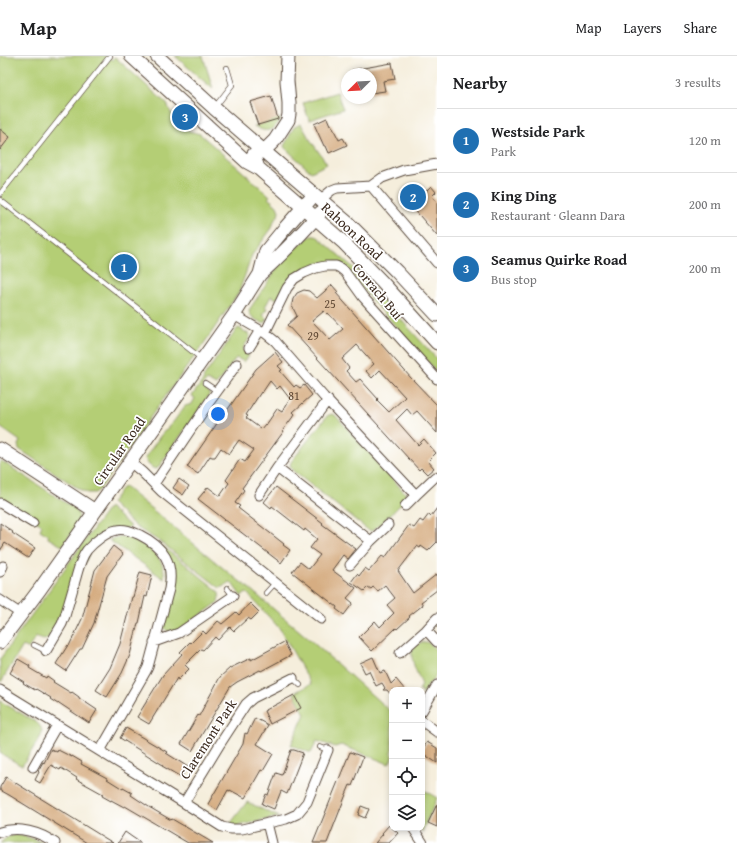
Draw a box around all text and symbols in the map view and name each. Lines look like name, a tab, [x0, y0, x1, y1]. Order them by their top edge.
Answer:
text: Map	[20, 14, 57, 42]
text: Map	[576, 18, 602, 38]
text: Layers	[624, 18, 662, 38]
text: Share	[684, 18, 717, 38]
north arrow	[341, 68, 377, 104]
text: Nearby	[453, 70, 507, 95]
text: 3 results	[675, 73, 721, 92]
pin: 3	[172, 102, 198, 132]
text: Westside Park	[491, 121, 585, 142]
text: 1	[463, 131, 469, 150]
text: 120 m	[689, 131, 721, 150]
text: Park	[491, 142, 516, 161]
pin: 2	[400, 182, 426, 212]
text: King Ding	[491, 185, 556, 206]
text: 2	[463, 195, 469, 214]
text: 200 m	[689, 195, 721, 214]
street label: Rahoon Road	[317, 197, 387, 265]
text: Restaurant · Gleann Dara	[491, 206, 625, 225]
text: Seamus Quirke Road	[491, 249, 627, 270]
pin: 1	[111, 252, 137, 282]
street label: Corrach Buí	[348, 258, 409, 325]
text: 3	[463, 259, 469, 278]
text: 200 m	[689, 259, 721, 278]
text: Bus stop	[491, 270, 537, 289]
house number: 25	[324, 295, 336, 312]
house number: 29	[307, 327, 319, 344]
house number: 81	[288, 387, 300, 404]
your location	[208, 404, 228, 424]
street label: Circular Road	[88, 412, 150, 489]
map controls	[389, 687, 425, 831]
button: +	[389, 687, 425, 723]
street label: Claremont Park	[175, 694, 242, 783]
button: −	[389, 723, 425, 759]
button: locate	[389, 759, 425, 795]
button: layers	[389, 795, 425, 831]

